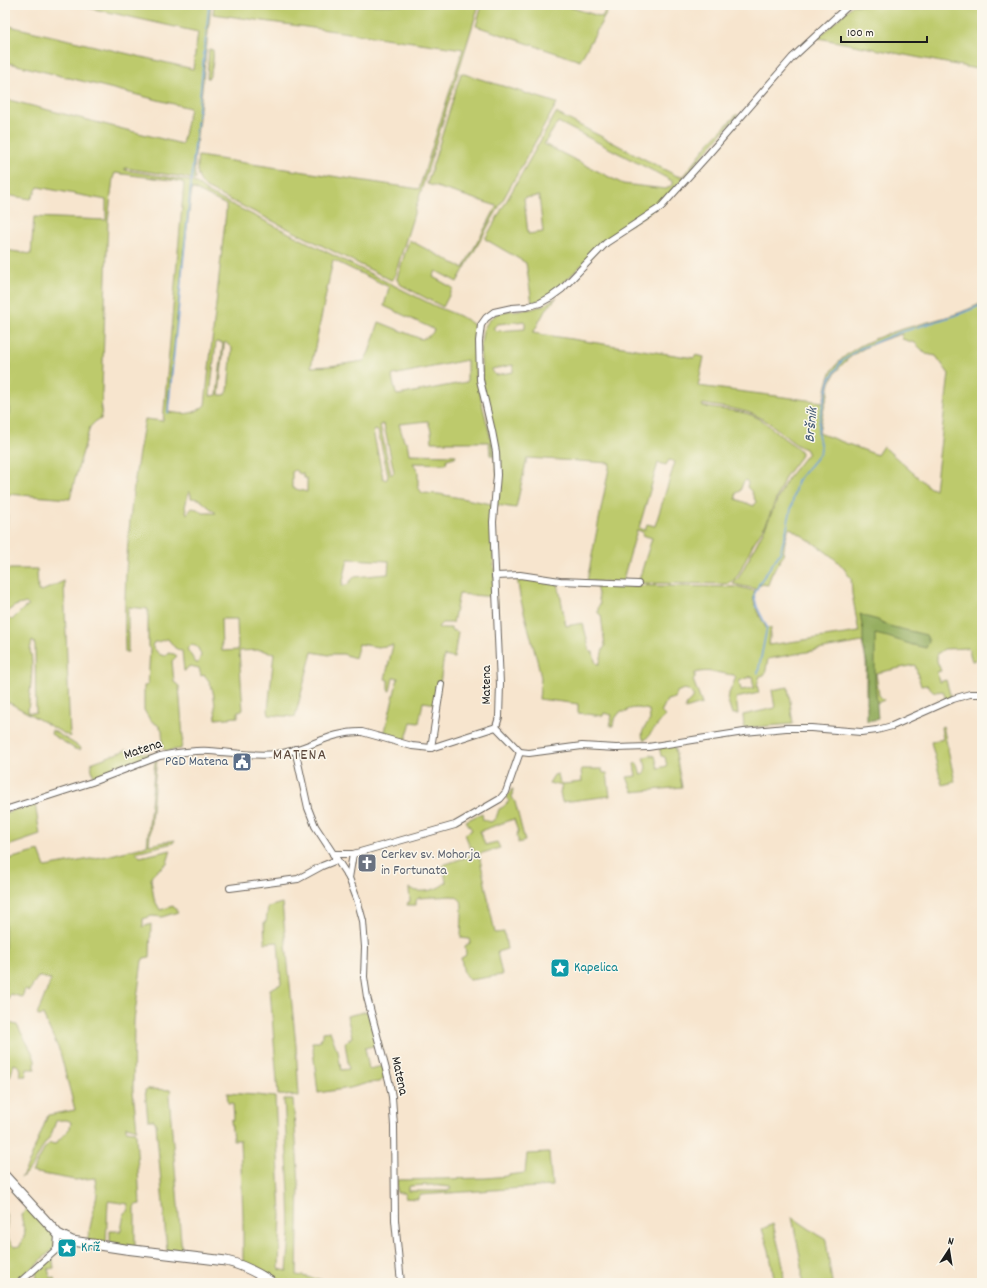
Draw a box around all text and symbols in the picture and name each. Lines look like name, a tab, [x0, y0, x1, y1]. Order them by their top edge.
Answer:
scale bar	[841, 18, 927, 44]
text: 100 m	[847, 25, 874, 42]
water label: Bršnik	[800, 405, 825, 443]
street label: Matena	[477, 665, 497, 705]
street label: Matena	[121, 734, 165, 766]
district label: MATENA	[273, 744, 327, 767]
public building icon: PGD Matena	[231, 751, 253, 773]
place label: PGD Matena	[165, 752, 228, 772]
place label: Cerkev sv. Mohorja in Fortunata	[381, 845, 480, 881]
church icon: Cerkev sv. Mohorja in Fortunata	[356, 852, 378, 874]
place icon: Kapelica	[549, 957, 571, 979]
place label: Kapelica	[574, 958, 618, 978]
street label: Matena	[385, 1055, 413, 1098]
north arrow	[929, 1230, 969, 1270]
text: N	[946, 1234, 956, 1251]
place icon: Križ	[56, 1237, 78, 1259]
place label: Križ	[81, 1238, 100, 1258]

